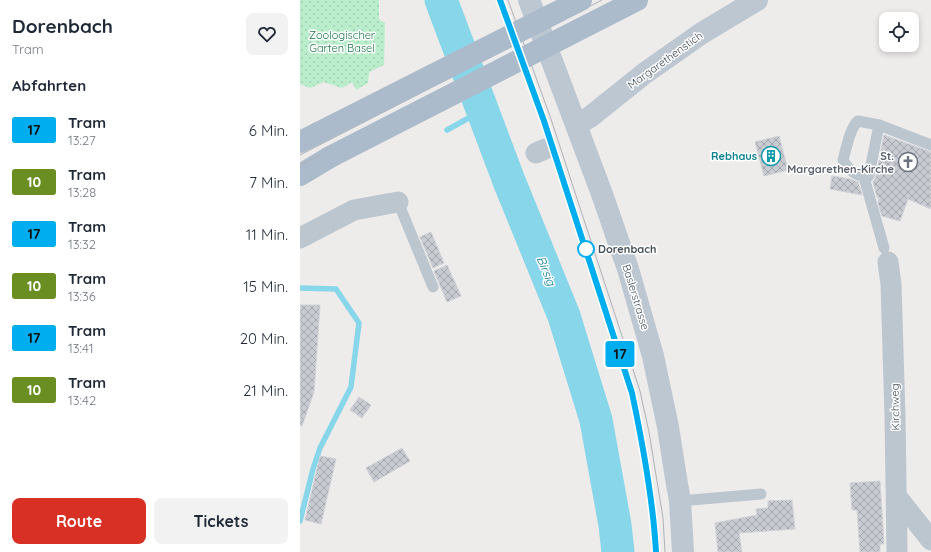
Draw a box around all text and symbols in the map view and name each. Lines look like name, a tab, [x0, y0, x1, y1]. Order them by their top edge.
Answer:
map controls	[879, 12, 919, 52]
button: locate	[879, 12, 919, 52]
button: heart	[246, 13, 288, 55]
text: Dorenbach	[12, 14, 113, 38]
park label: Zoologischer Garten Basel	[309, 28, 376, 55]
street label: Margarethenstich	[625, 28, 705, 92]
text: Tram	[12, 41, 44, 57]
text: Abfahrten	[12, 76, 86, 95]
text: Tram	[68, 113, 106, 132]
text: 17	[27, 121, 41, 139]
text: 6 Min.	[249, 121, 288, 140]
text: 13:27	[68, 132, 96, 148]
building icon: Rebhaus	[760, 145, 782, 167]
place label: Rebhaus	[711, 149, 757, 163]
place label: St. Margarethen-Kirche	[787, 149, 894, 176]
church icon: St. Margarethen-Kirche	[897, 151, 919, 173]
text: Tram	[68, 165, 106, 184]
text: 10	[27, 173, 41, 191]
text: 7 Min.	[249, 173, 288, 192]
text: 13:28	[68, 184, 96, 200]
text: Tram	[68, 217, 106, 236]
text: 17	[27, 225, 41, 243]
text: 11 Min.	[246, 225, 288, 244]
text: 13:32	[68, 236, 96, 252]
marker: Dorenbach	[577, 240, 595, 258]
place label: Dorenbach	[598, 242, 656, 256]
water label: Birsig	[534, 254, 560, 289]
street label: Baslerstrasse	[619, 262, 653, 332]
text: Tram	[68, 269, 106, 288]
text: 10	[27, 277, 41, 295]
text: 15 Min.	[243, 277, 288, 296]
text: 13:36	[68, 288, 96, 304]
text: Tram	[68, 321, 106, 340]
text: 17	[27, 329, 41, 347]
text: 20 Min.	[240, 329, 288, 348]
text: 13:41	[68, 340, 94, 356]
line badge: 17	[602, 341, 638, 367]
text: 17	[613, 345, 627, 363]
text: Tram	[68, 373, 106, 392]
text: 10	[27, 381, 41, 399]
text: 21 Min.	[243, 381, 288, 400]
street label: Kirchweg	[888, 383, 902, 431]
text: 13:42	[68, 392, 96, 408]
button: Route	[12, 498, 146, 544]
button: Tickets	[154, 498, 288, 544]

